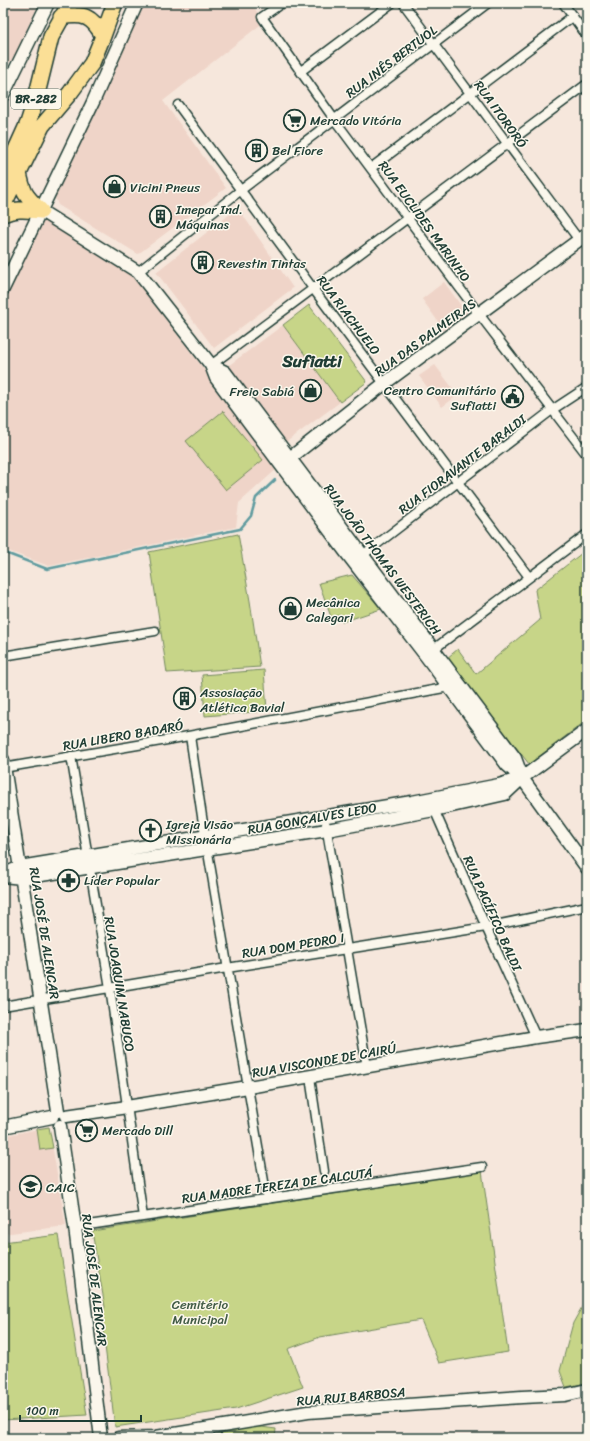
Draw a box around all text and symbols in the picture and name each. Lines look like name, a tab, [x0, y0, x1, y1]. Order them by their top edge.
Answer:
street label: RUA INÊS BERTUOL	[340, 19, 442, 104]
street label: RUA ITORORÓ	[468, 75, 533, 153]
road number: BR-282	[11, 89, 61, 109]
supermarket icon: Mercado Vitória	[282, 107, 308, 133]
place label: Mercado Vitória	[310, 109, 402, 132]
building icon: Bel Fiore	[243, 137, 269, 163]
place label: Bel Fiore	[272, 139, 323, 162]
street label: RUA EUCLIDES MARINHO	[372, 156, 477, 287]
shop icon: Vicini Pneus	[102, 174, 128, 200]
place label: Vicini Pneus	[130, 176, 201, 199]
place label: Imepar Ind. Máquinas	[175, 198, 243, 236]
building icon: Imepar Ind. Máquinas	[147, 203, 173, 229]
building icon: Revestin Tintas	[189, 250, 215, 276]
place label: Revestin Tintas	[218, 252, 307, 275]
street label: RUA RIACHUELO	[311, 270, 386, 360]
street label: RUA DAS PALMEIRAS	[369, 292, 481, 383]
district label: Sufiatti	[281, 346, 343, 376]
shop icon: Freio Sabiá	[297, 378, 323, 404]
place label: Centro Comunitário Sufiatti	[384, 379, 496, 417]
place label: Freio Sabiá	[230, 380, 294, 403]
public building icon: Centro Comunitário Sufiatti	[499, 384, 525, 410]
street label: RUA FIORAVANTE BARALDI	[393, 408, 532, 520]
street label: RUA JOÃO THOMAS WESTERICH	[318, 479, 447, 640]
place label: Mecânica Calegari	[306, 591, 360, 629]
shop icon: Mecânica Calegari	[277, 596, 303, 622]
place label: Assosiação Atlética Bavial	[199, 681, 285, 719]
building icon: Assosiação Atlética Bavial	[172, 686, 198, 712]
street label: RUA LIBERO BADARÓ	[61, 714, 185, 757]
street label: RUA GONÇALVES LEDO	[246, 796, 378, 841]
place label: Igreja Visão Missionária	[165, 813, 233, 851]
church icon: Igreja Visão Missionária	[138, 818, 164, 844]
street label: RUA PACÍFICO BALDI	[457, 852, 529, 976]
street label: RUA JOSÉ DE ALENCAR	[23, 865, 66, 1001]
pharmacy icon: Líder Popular	[55, 867, 81, 893]
place label: Líder Popular	[84, 869, 160, 892]
street label: RUA JOAQUIM NABUCO	[97, 915, 142, 1053]
street label: RUA DOM PEDRO I	[240, 926, 346, 965]
street label: RUA VISCONDE DE CAIRÚ	[250, 1036, 398, 1084]
supermarket icon: Mercado Dill	[74, 1117, 100, 1143]
place label: Mercado Dill	[102, 1119, 173, 1142]
street label: RUA MADRE TEREZA DE CALCUTÁ	[180, 1161, 375, 1210]
school or university icon: CAIC	[18, 1174, 44, 1200]
place label: CAIC	[46, 1176, 75, 1199]
street label: RUA JOSÉ DE ALENCAR	[75, 1212, 114, 1348]
park label: Cemitério Municipal	[172, 1293, 229, 1331]
street label: RUA RUI BARBOSA	[296, 1380, 406, 1413]
scale bar	[20, 1397, 141, 1423]
text: 100 m	[26, 1400, 59, 1422]

